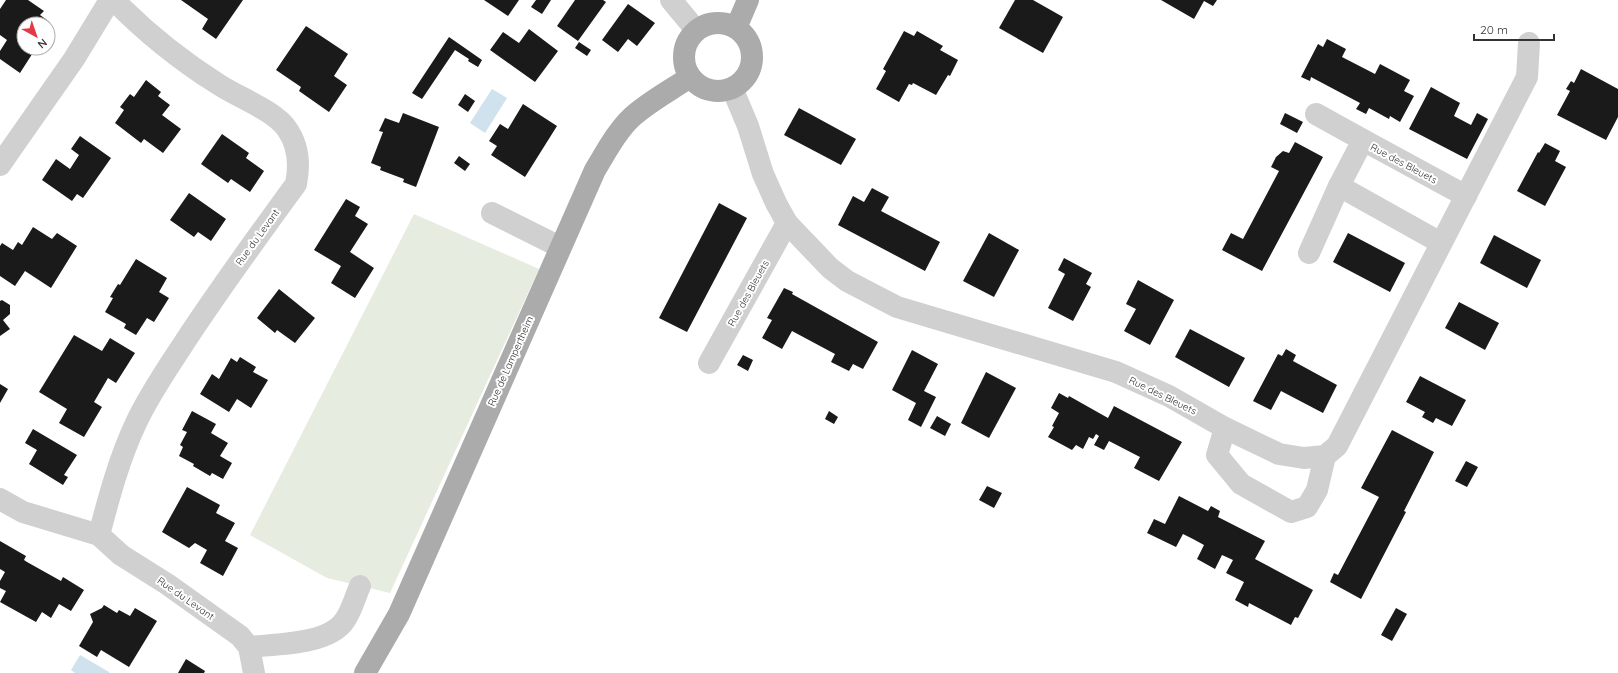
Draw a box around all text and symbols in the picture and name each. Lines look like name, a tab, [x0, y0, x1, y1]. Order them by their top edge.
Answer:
north arrow	[16, 16, 56, 56]
scale bar	[1474, 16, 1554, 42]
text: 20 m	[1480, 22, 1508, 37]
text: N	[35, 36, 50, 52]
street label: Rue des Bleuets	[1368, 140, 1440, 187]
street label: Rue du Levant	[233, 206, 283, 268]
street label: Rue des Bleuets	[725, 258, 772, 329]
street label: Rue de Lampertheim	[485, 314, 536, 408]
street label: Rue des Bleuets	[1127, 373, 1199, 418]
street label: Rue du Levant	[155, 574, 217, 623]

